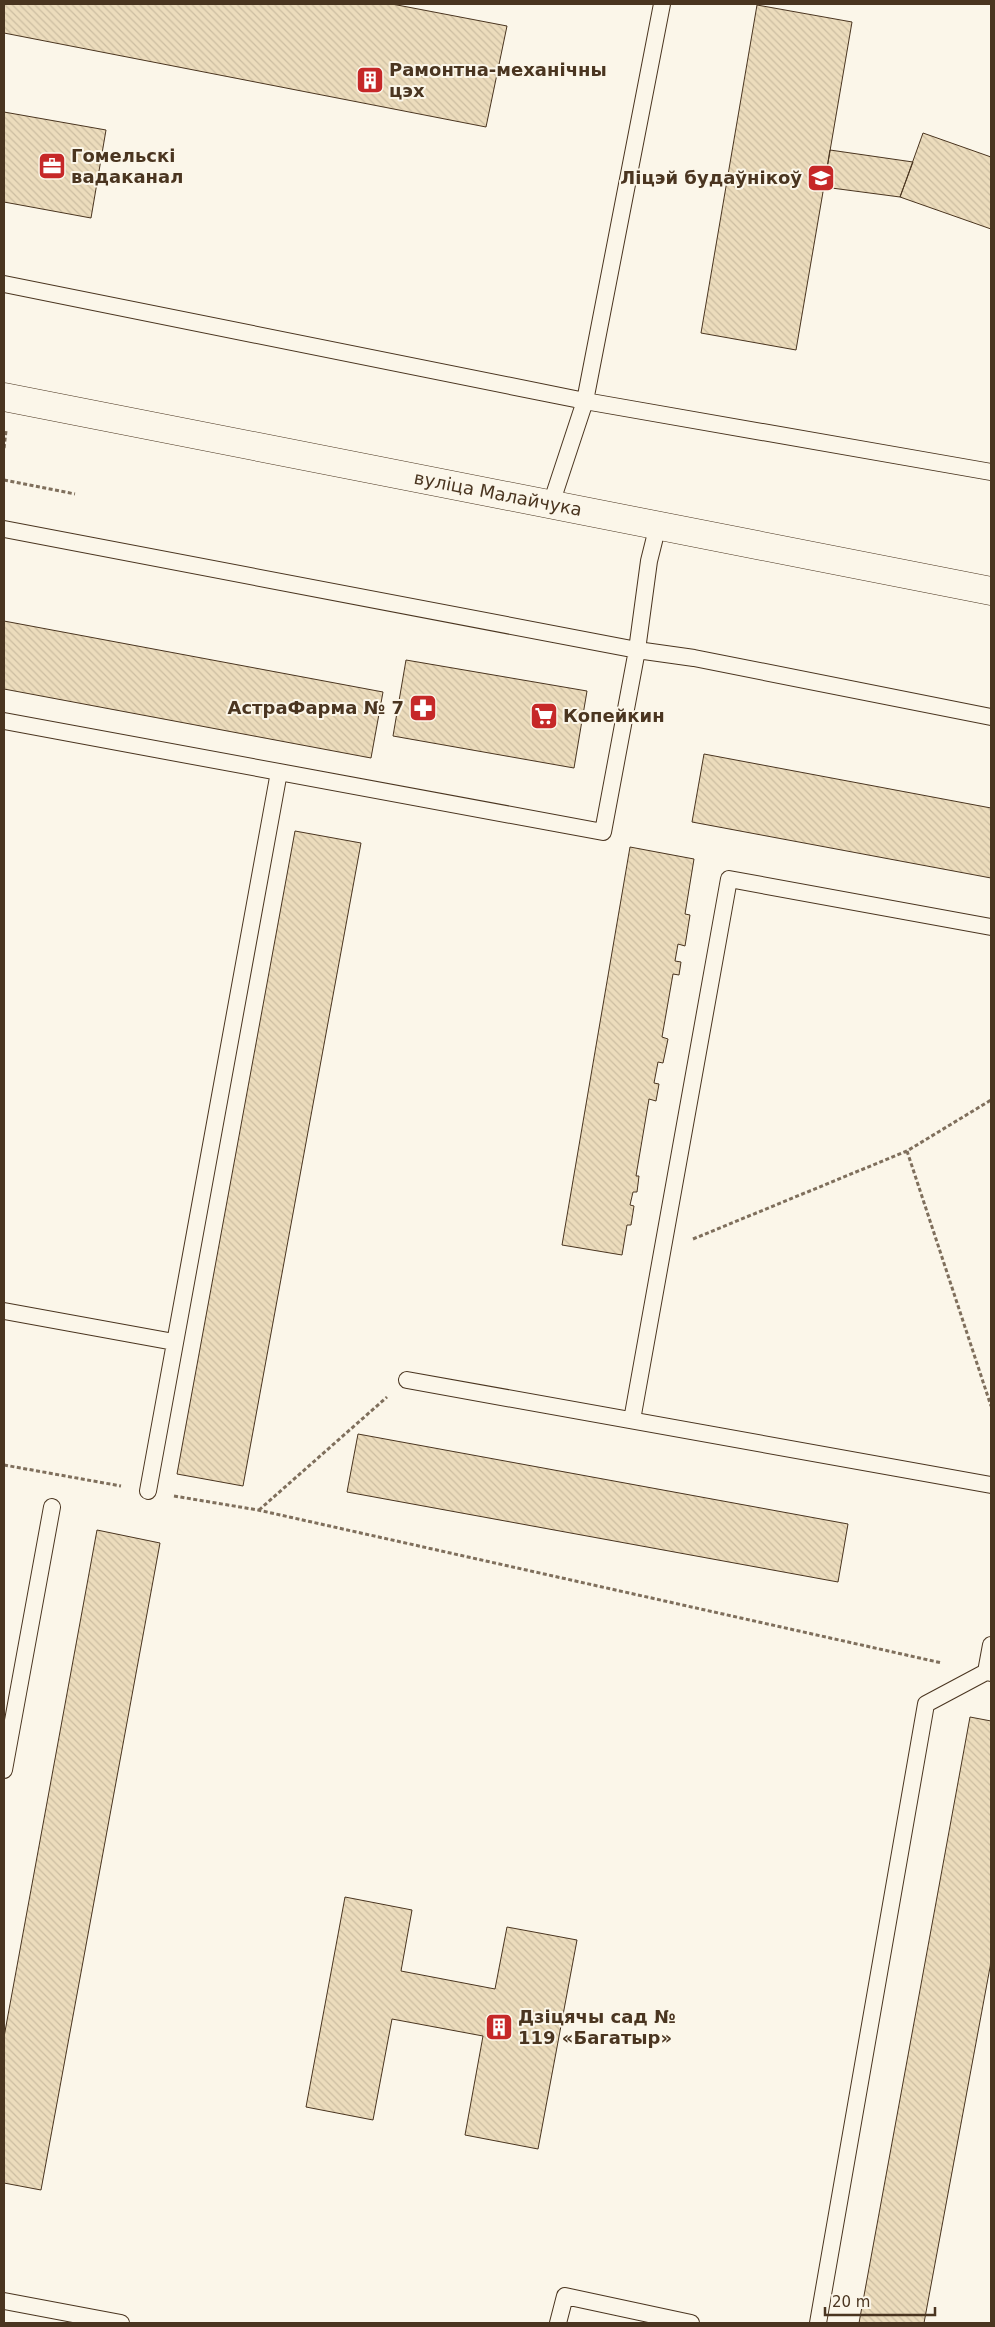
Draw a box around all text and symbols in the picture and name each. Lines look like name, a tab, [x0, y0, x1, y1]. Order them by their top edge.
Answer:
place label: Рамонтна-механічны цэх	[389, 59, 607, 101]
building icon: Рамонтна-механічны цэх	[355, 65, 385, 95]
place label: Гомельскі вадаканал	[71, 145, 183, 187]
office icon: Гомельскі вадаканал	[37, 151, 67, 181]
school or university icon: Ліцэй будаўнікоў	[806, 163, 836, 193]
place label: Ліцэй будаўнікоў	[620, 167, 802, 188]
street label: вуліца Малайчука	[412, 467, 584, 520]
pharmacy icon: АстраФарма № 7	[408, 693, 438, 723]
place label: АстраФарма № 7	[227, 697, 404, 718]
supermarket icon: Копейкин	[529, 701, 559, 731]
place label: Копейкин	[563, 705, 665, 726]
place label: Дзіцячы сад № 119 «Багатыр»	[518, 2006, 676, 2048]
building icon: Дзіцячы сад № 119 «Багатыр»	[484, 2012, 514, 2042]
scale bar	[825, 2284, 935, 2316]
text: 20 m	[832, 2293, 870, 2311]

